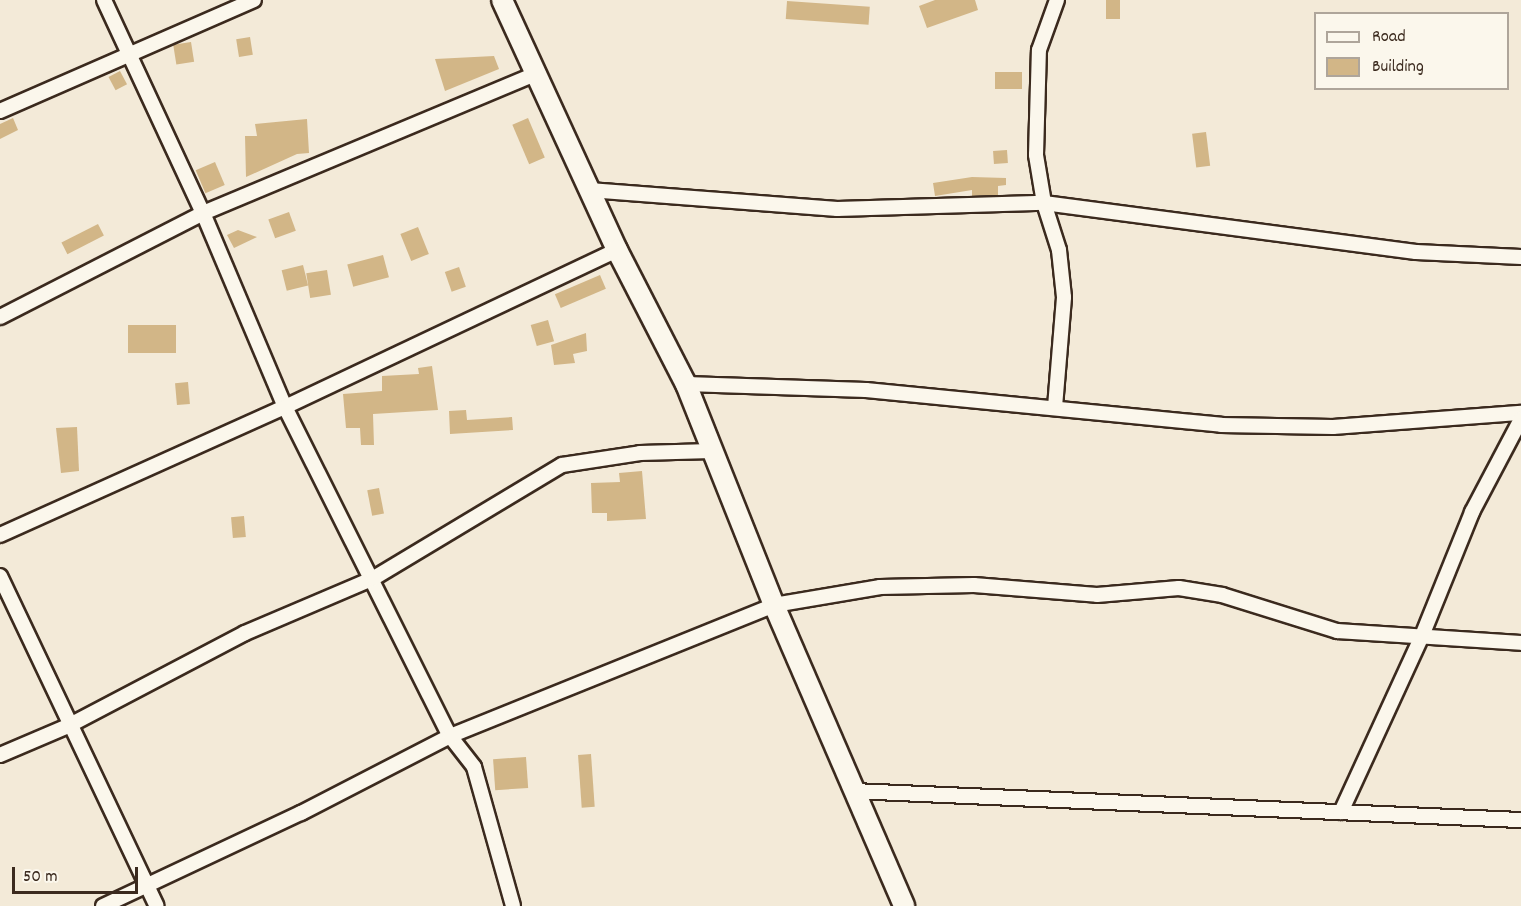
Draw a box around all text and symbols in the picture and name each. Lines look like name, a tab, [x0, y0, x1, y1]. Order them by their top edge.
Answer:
legend	[1314, 12, 1509, 90]
text: Road	[1372, 25, 1406, 50]
text: Building	[1372, 55, 1424, 80]
scale bar	[15, 855, 141, 893]
text: 50 m	[23, 865, 58, 890]

